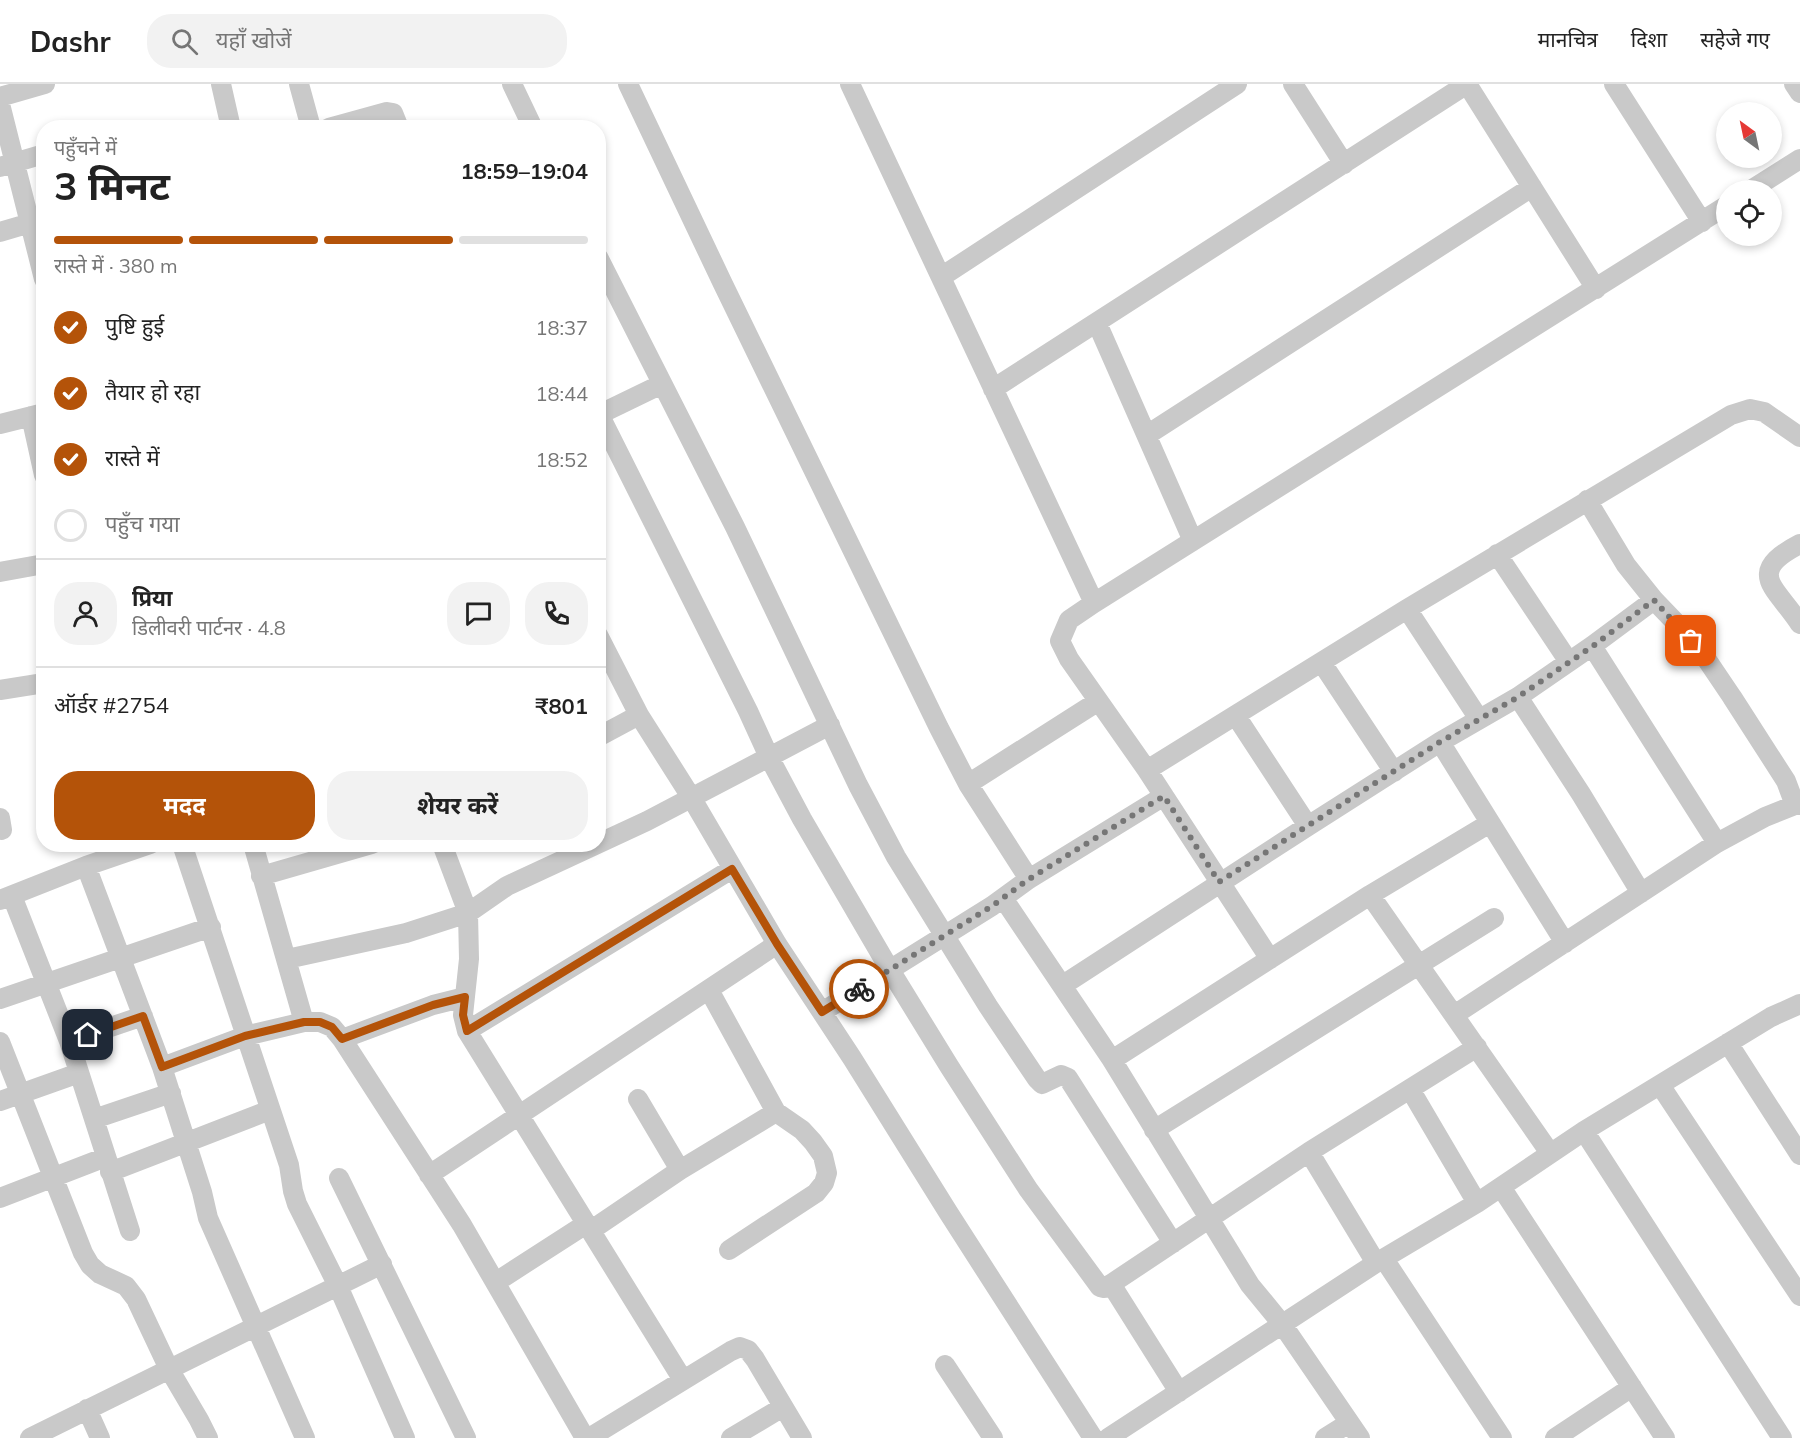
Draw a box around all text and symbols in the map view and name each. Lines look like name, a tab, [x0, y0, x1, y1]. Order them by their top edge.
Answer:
search box	[147, 14, 567, 68]
text: Dashr	[30, 24, 111, 59]
icon: search	[168, 25, 201, 58]
text: यहाँ खोजें	[216, 26, 292, 54]
text: मानचित्र	[1538, 26, 1598, 52]
text: दिशा	[1631, 26, 1667, 52]
text: सहेजे गए	[1700, 26, 1770, 52]
north arrow	[1716, 102, 1782, 168]
map controls	[1716, 102, 1782, 246]
text: पहुँचने में	[54, 135, 117, 160]
text: 18:59–19:04	[460, 157, 588, 185]
text: 3 मिनट	[54, 161, 170, 210]
button: locate	[1716, 180, 1782, 246]
text: रास्ते में · 380 m	[54, 253, 178, 278]
icon: check	[54, 311, 87, 344]
text: पुष्टि हुई	[105, 312, 164, 340]
text: 18:37	[535, 315, 588, 340]
icon: check	[54, 377, 87, 410]
text: तैयार हो रहा	[105, 378, 200, 406]
text: 18:44	[535, 381, 588, 406]
icon: check	[54, 443, 87, 476]
text: रास्ते में	[105, 444, 160, 472]
text: 18:52	[535, 447, 588, 472]
text: पहुँच गया	[105, 510, 180, 538]
button: person	[54, 582, 117, 645]
button: chat	[447, 582, 510, 645]
button: phone	[525, 582, 588, 645]
text: प्रिया	[132, 584, 172, 612]
text: डिलीवरी पार्टनर · 4.8	[132, 615, 286, 640]
pin	[1665, 615, 1716, 666]
icon: bag	[1674, 624, 1707, 657]
text: ऑर्डर #2754	[54, 691, 169, 719]
text: ₹801	[535, 692, 588, 720]
button: मदद	[54, 771, 315, 840]
button: शेयर करें	[327, 771, 588, 840]
courier	[829, 959, 889, 1019]
icon: bike	[843, 973, 876, 1006]
pin	[62, 1009, 113, 1060]
icon: home	[71, 1018, 104, 1051]

